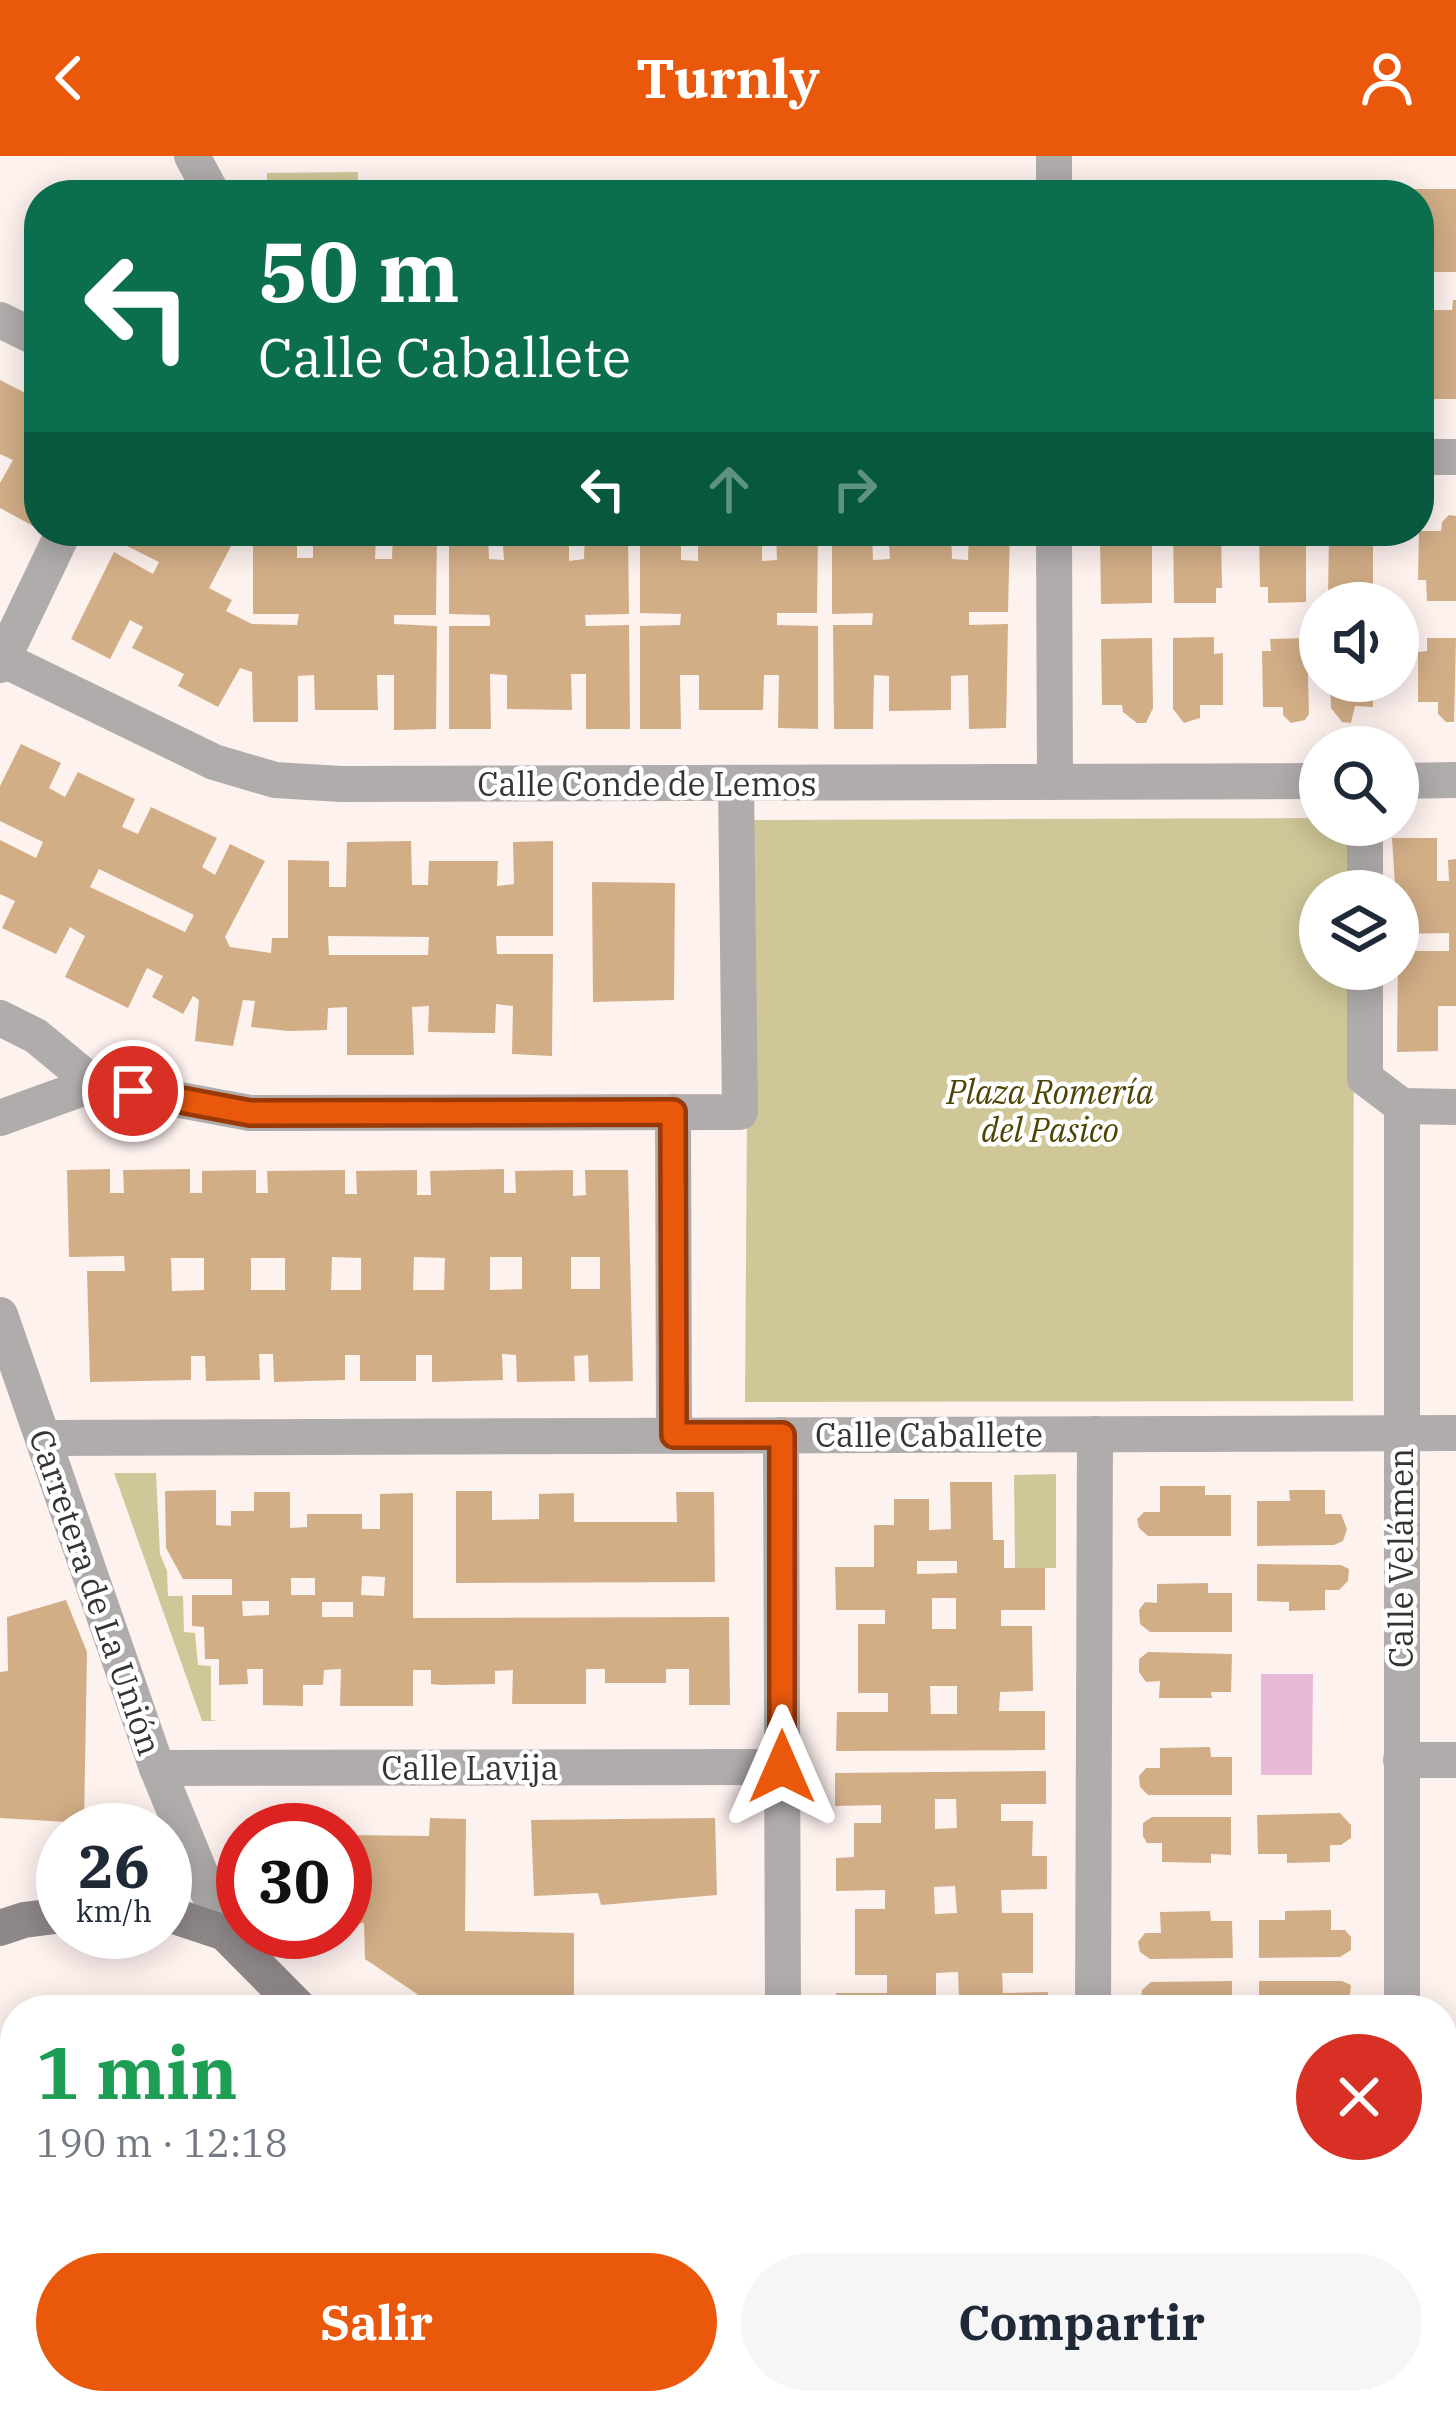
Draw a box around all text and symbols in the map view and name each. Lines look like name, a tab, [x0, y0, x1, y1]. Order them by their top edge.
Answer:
text: Turnly	[636, 43, 820, 113]
icon: back	[36, 45, 102, 111]
icon: person	[1354, 45, 1420, 111]
text: 50 m	[258, 216, 460, 325]
icon: left	[60, 228, 216, 384]
text: Calle Caballete	[258, 322, 631, 392]
icon: left	[570, 456, 636, 522]
icon: ahead	[696, 456, 762, 522]
icon: right	[822, 456, 888, 522]
map controls	[1299, 582, 1419, 990]
button: sound	[1299, 582, 1419, 702]
button: search	[1299, 726, 1419, 846]
street label: Calle Conde de Lemos	[477, 762, 817, 805]
button: layers	[1299, 870, 1419, 990]
pin	[82, 1040, 184, 1142]
icon: arrive	[100, 1058, 166, 1124]
park label: Plaza Romería del Pasico	[945, 1070, 1154, 1151]
street label: Calle Caballete	[815, 1413, 1043, 1456]
street label: Carretera de La Unión	[20, 1423, 172, 1761]
street label: Calle Velámen	[1379, 1448, 1422, 1668]
position arrow	[719, 1704, 845, 1830]
street label: Calle Lavija	[381, 1746, 559, 1789]
speed limit sign: 30	[216, 1803, 372, 1959]
text: 26	[78, 1826, 150, 1905]
text: km/h	[76, 1891, 152, 1930]
text: 1 min	[36, 2025, 238, 2119]
button: close	[1296, 2034, 1422, 2160]
text: 190 m · 12:18	[36, 2117, 288, 2168]
button: Salir	[36, 2253, 717, 2391]
button: Compartir	[741, 2253, 1422, 2391]

